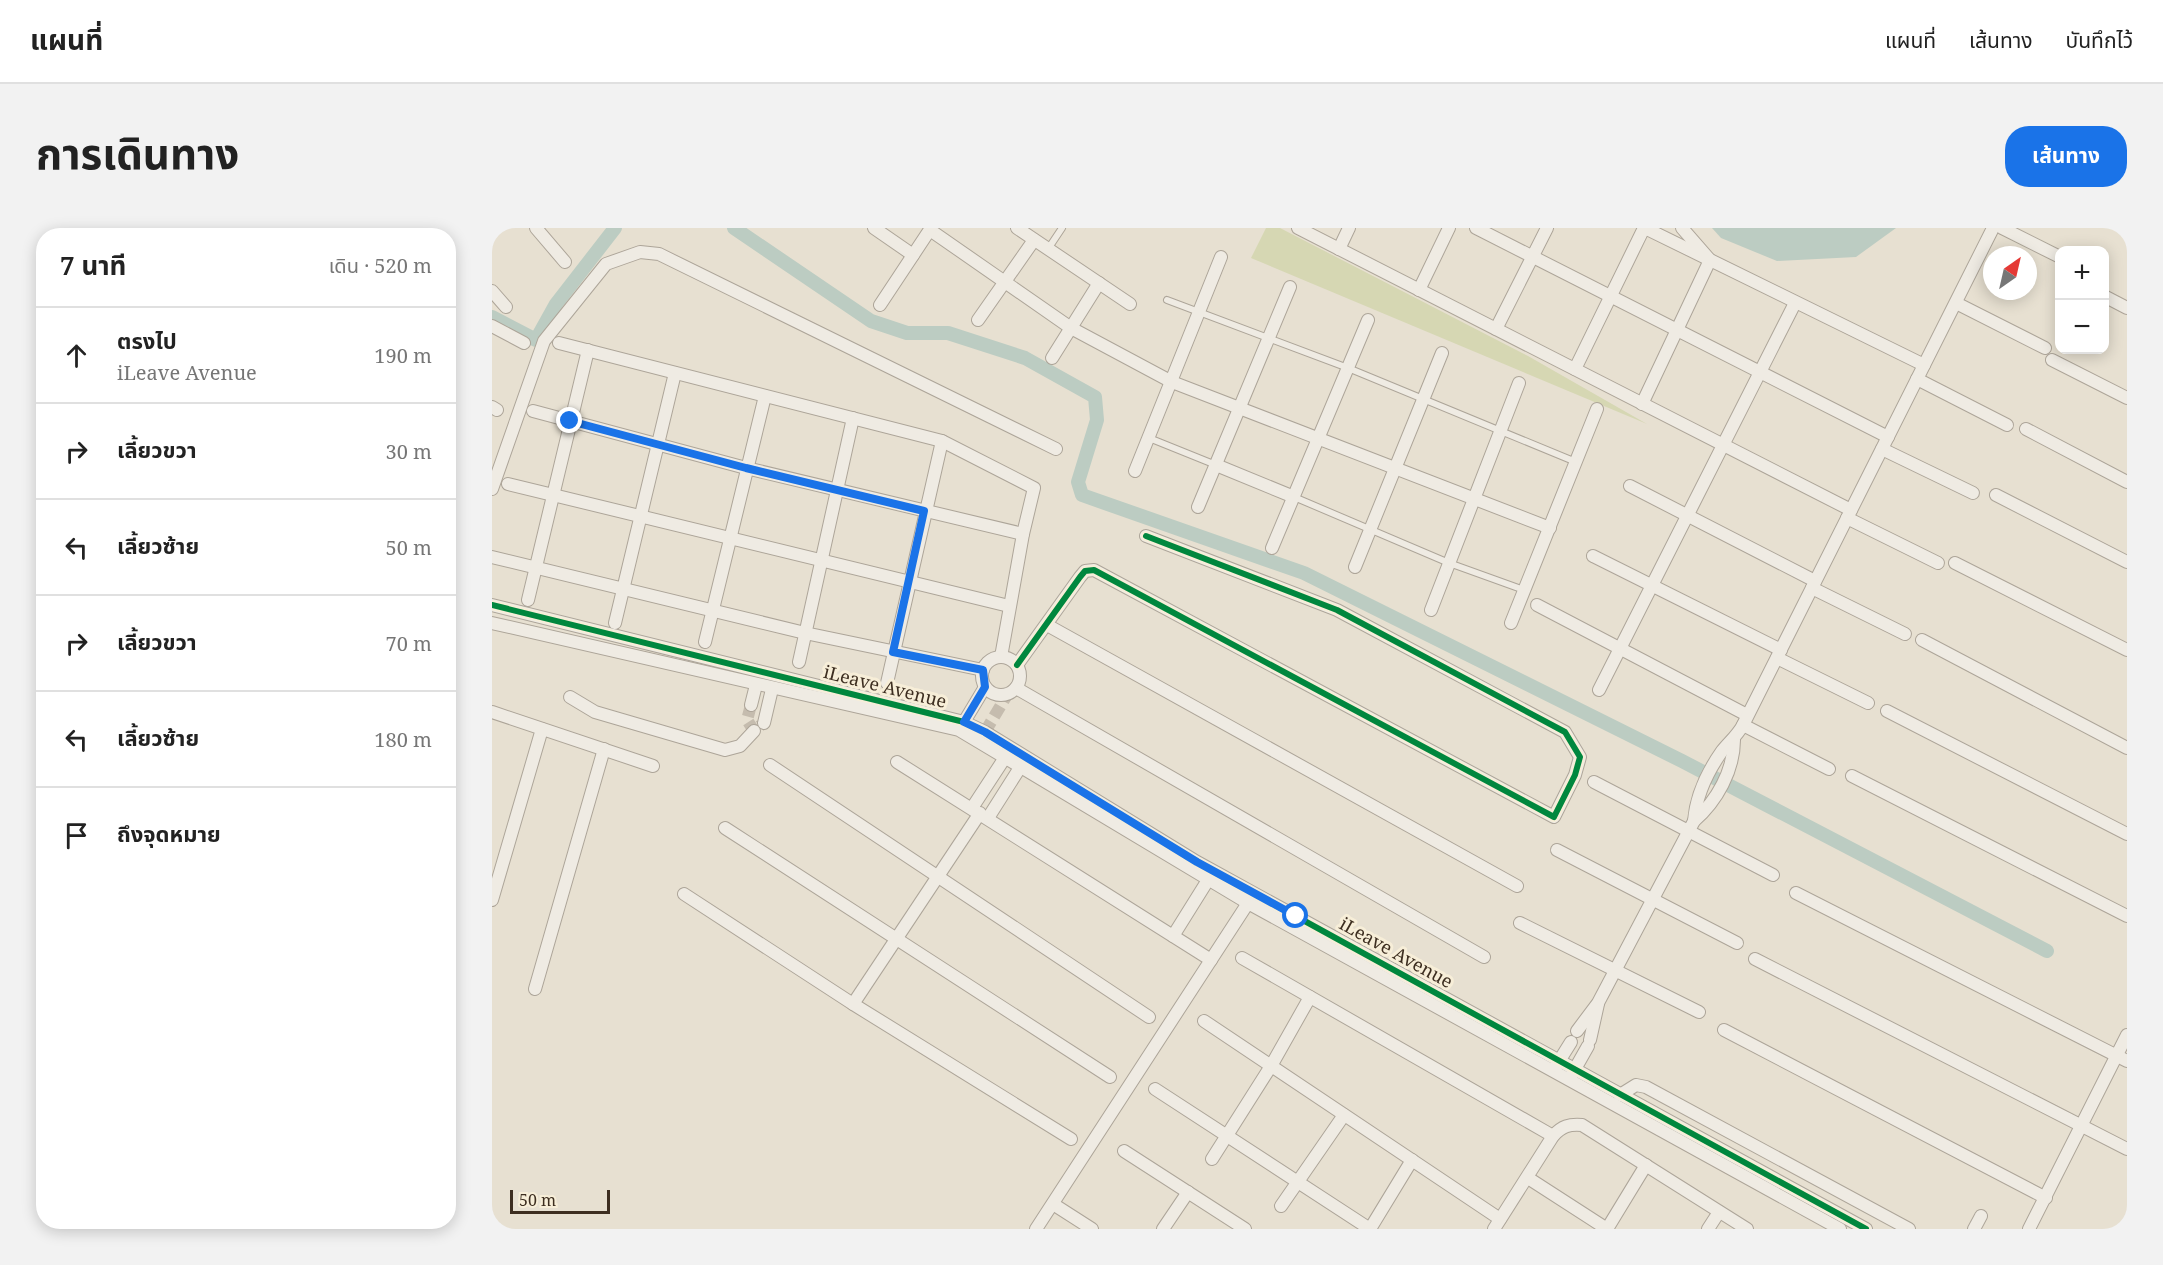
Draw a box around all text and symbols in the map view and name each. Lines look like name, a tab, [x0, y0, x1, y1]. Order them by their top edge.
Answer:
text: แผนที่	[30, 20, 103, 58]
text: แผนที่	[1885, 26, 1936, 54]
text: เส้นทาง	[1969, 26, 2033, 54]
text: บันทึกไว้	[2066, 26, 2133, 54]
text: การเดินทาง	[36, 124, 239, 181]
button: เส้นทาง	[2005, 126, 2127, 187]
north arrow	[1983, 246, 2037, 300]
map controls	[2055, 246, 2109, 354]
button: +	[2055, 246, 2109, 300]
text: 7 นาที	[60, 247, 126, 283]
text: เดิน · 520 m	[329, 252, 432, 279]
button: −	[2055, 300, 2109, 354]
text: ตรงไป	[117, 325, 177, 355]
icon: ahead	[60, 339, 93, 372]
text: 190 m	[374, 342, 432, 369]
text: iLeave Avenue	[117, 359, 257, 386]
route end	[556, 407, 582, 433]
text: เลี้ยวขวา	[117, 434, 197, 464]
icon: right	[60, 435, 93, 468]
text: 30 m	[386, 438, 432, 465]
text: เลี้ยวซ้าย	[117, 530, 199, 560]
icon: left	[60, 531, 93, 564]
text: 50 m	[386, 534, 432, 561]
text: เลี้ยวขวา	[117, 626, 197, 656]
icon: right	[60, 627, 93, 660]
text: 70 m	[386, 630, 432, 657]
street label: iLeave Avenue	[821, 659, 949, 713]
text: เลี้ยวซ้าย	[117, 722, 199, 752]
icon: left	[60, 723, 93, 756]
text: 180 m	[374, 726, 432, 753]
text: ถึงจุดหมาย	[117, 818, 221, 848]
icon: arrive	[60, 819, 93, 852]
route start	[1282, 902, 1308, 928]
street label: iLeave Avenue	[1336, 911, 1457, 993]
scale bar	[510, 1187, 610, 1214]
text: 50 m	[519, 1189, 556, 1211]

